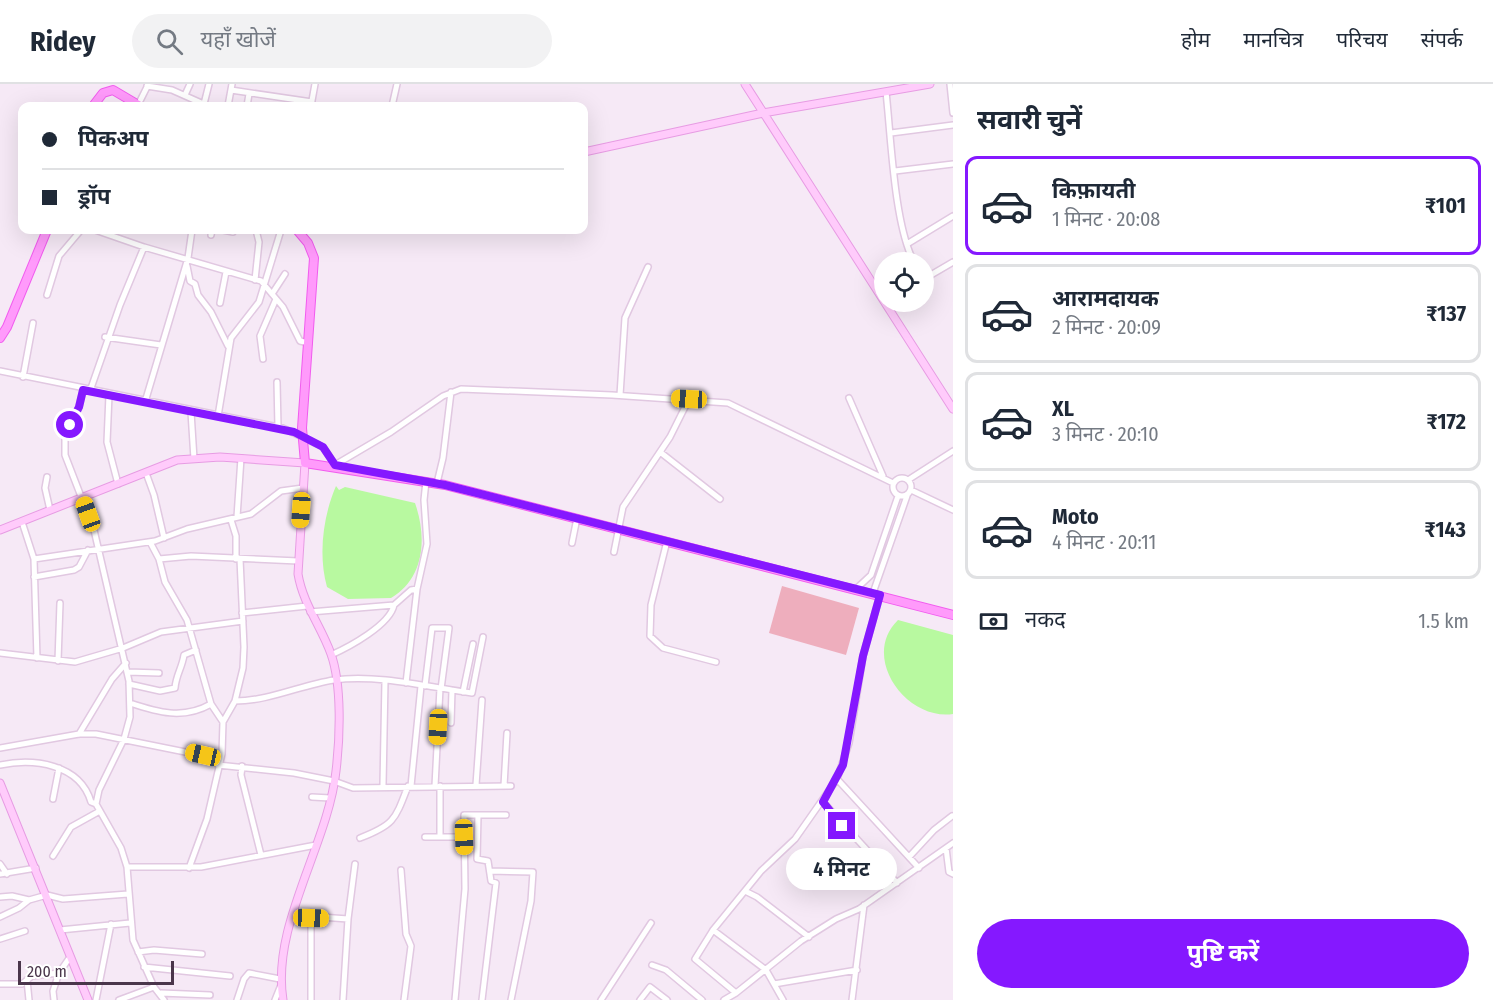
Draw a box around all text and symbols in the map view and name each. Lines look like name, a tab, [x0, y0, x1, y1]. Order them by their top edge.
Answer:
search box	[132, 14, 552, 68]
text: Ridey	[30, 25, 96, 58]
icon: search	[153, 25, 186, 58]
text: यहाँ खोजें	[201, 26, 276, 53]
text: होम	[1181, 27, 1210, 53]
text: मानचित्र	[1243, 27, 1303, 53]
text: परिचय	[1336, 27, 1388, 53]
text: संपर्क	[1421, 27, 1463, 53]
text: सवारी चुनें	[977, 104, 1082, 136]
text: पिकअप	[78, 125, 149, 152]
text: किफ़ायती	[1052, 177, 1136, 204]
icon: car	[980, 179, 1034, 233]
text: ड्रॉप	[78, 183, 111, 210]
text: ₹101	[1425, 192, 1466, 219]
text: 1 मिनट · 20:08	[1052, 207, 1160, 231]
map controls	[874, 252, 934, 312]
button: locate	[874, 252, 934, 312]
text: आरामदायक	[1052, 285, 1159, 312]
icon: car	[980, 287, 1034, 341]
text: ₹137	[1426, 300, 1466, 327]
text: 2 मिनट · 20:09	[1052, 315, 1161, 339]
car	[671, 389, 707, 409]
icon: car	[980, 395, 1034, 449]
text: XL	[1052, 395, 1074, 422]
text: ₹172	[1426, 408, 1466, 435]
route start	[56, 411, 83, 438]
text: 3 मिनट · 20:10	[1052, 422, 1159, 446]
car	[291, 491, 311, 529]
car	[73, 494, 103, 534]
icon: car	[980, 503, 1034, 557]
text: Moto	[1052, 503, 1099, 530]
text: ₹143	[1424, 516, 1466, 543]
text: 4 मिनट · 20:11	[1052, 530, 1156, 554]
icon: cash	[977, 605, 1010, 638]
text: नकद	[1025, 606, 1066, 633]
text: 1.5 km	[1418, 609, 1469, 633]
car	[428, 709, 448, 745]
car	[183, 742, 223, 768]
route end	[828, 812, 855, 839]
car	[454, 819, 474, 855]
callout: 4 मिनट	[786, 847, 898, 889]
text: 4 मिनट	[813, 857, 870, 881]
car	[293, 908, 329, 928]
button: पुष्टि करें	[977, 919, 1469, 988]
scale bar	[18, 958, 174, 986]
text: 200 m	[27, 962, 67, 981]

